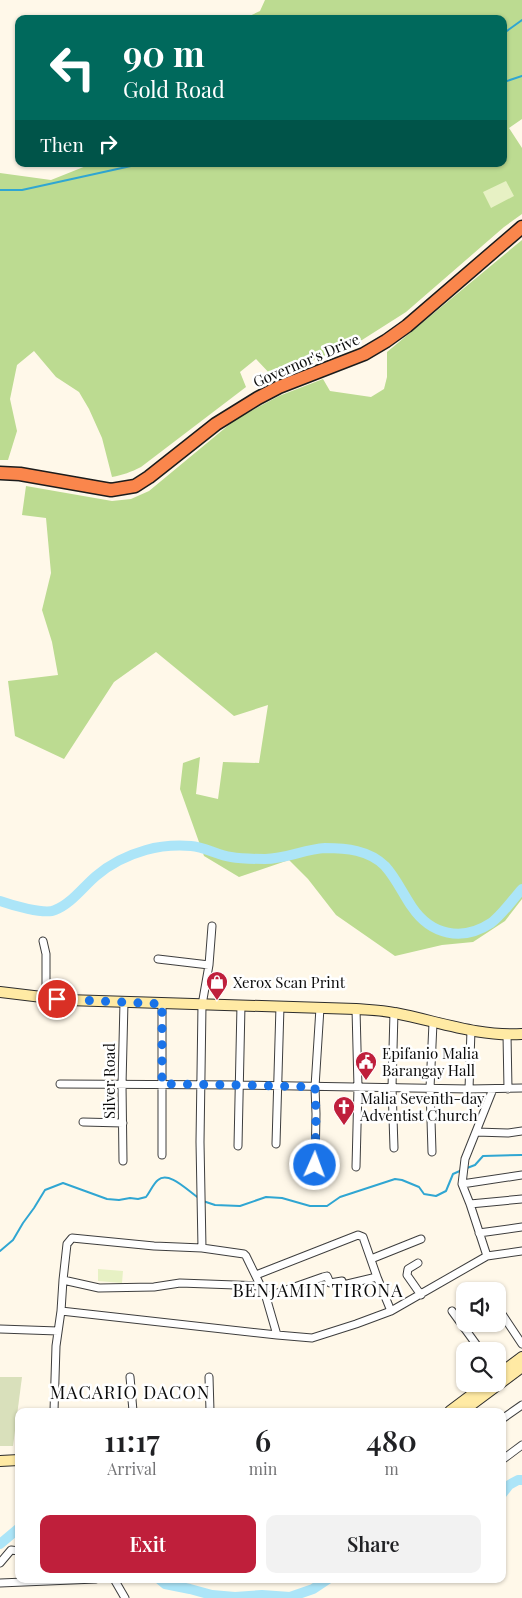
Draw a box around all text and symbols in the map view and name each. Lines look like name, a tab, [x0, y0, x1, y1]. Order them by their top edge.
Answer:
text: 90 m	[123, 29, 205, 76]
icon: left	[40, 35, 105, 100]
text: Gold Road	[123, 74, 225, 104]
icon: right	[94, 130, 122, 158]
text: Then	[40, 131, 84, 157]
street label: Governor's Drive	[250, 329, 362, 391]
shop icon: Xerox Scan Print	[205, 970, 229, 1001]
place label: Xerox Scan Print	[233, 972, 346, 992]
pin	[36, 978, 78, 1020]
icon: arrive	[43, 985, 71, 1013]
street label: Silver Road	[99, 1043, 119, 1119]
place label: Epifanio Malia Barangay Hall	[382, 1043, 479, 1080]
public building icon: Epifanio Malia Barangay Hall	[354, 1050, 378, 1081]
place label: Malia Seventh-day Adventist Church	[359, 1088, 485, 1125]
church icon: Malia Seventh-day Adventist Church	[332, 1095, 356, 1126]
position arrow	[288, 1138, 340, 1190]
district label: BENJAMIN TIRONA	[232, 1278, 404, 1302]
map controls	[456, 1282, 506, 1392]
button: sound	[456, 1282, 506, 1332]
button: search	[456, 1342, 506, 1392]
district label: MACARIO DACON	[50, 1380, 210, 1404]
text: 11:17	[104, 1420, 160, 1460]
text: 6	[255, 1420, 271, 1460]
text: 480	[366, 1420, 417, 1460]
text: Arrival	[107, 1458, 157, 1479]
text: min	[249, 1458, 277, 1479]
text: m	[384, 1458, 399, 1479]
button: Exit	[40, 1515, 256, 1573]
button: Share	[266, 1515, 481, 1573]

